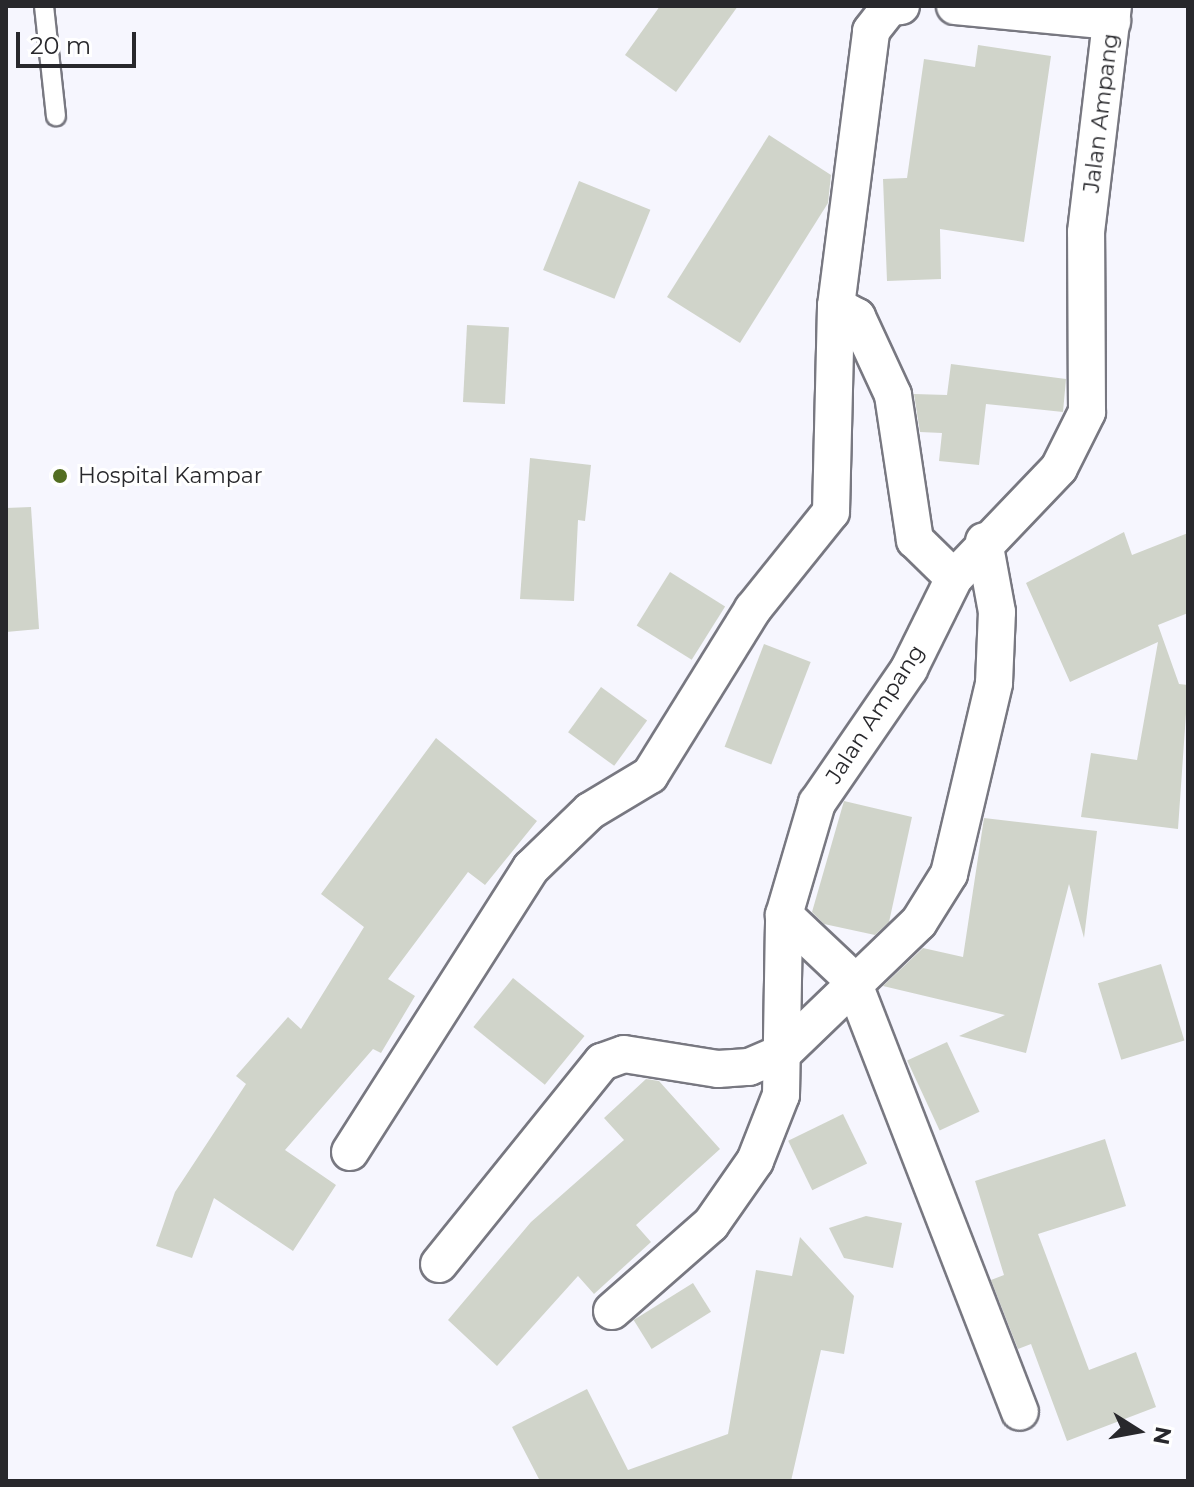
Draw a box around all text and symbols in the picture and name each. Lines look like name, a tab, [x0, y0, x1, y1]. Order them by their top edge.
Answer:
scale bar	[20, 16, 140, 66]
text: 20 m	[30, 31, 91, 60]
street label: Jalan Ampang	[1078, 32, 1124, 194]
place label: Hospital Kampar	[78, 463, 263, 489]
marker: Hospital Kampar	[49, 465, 71, 487]
street label: Jalan Ampang	[820, 640, 930, 788]
north arrow	[1098, 1391, 1178, 1471]
text: N	[1147, 1424, 1177, 1447]

